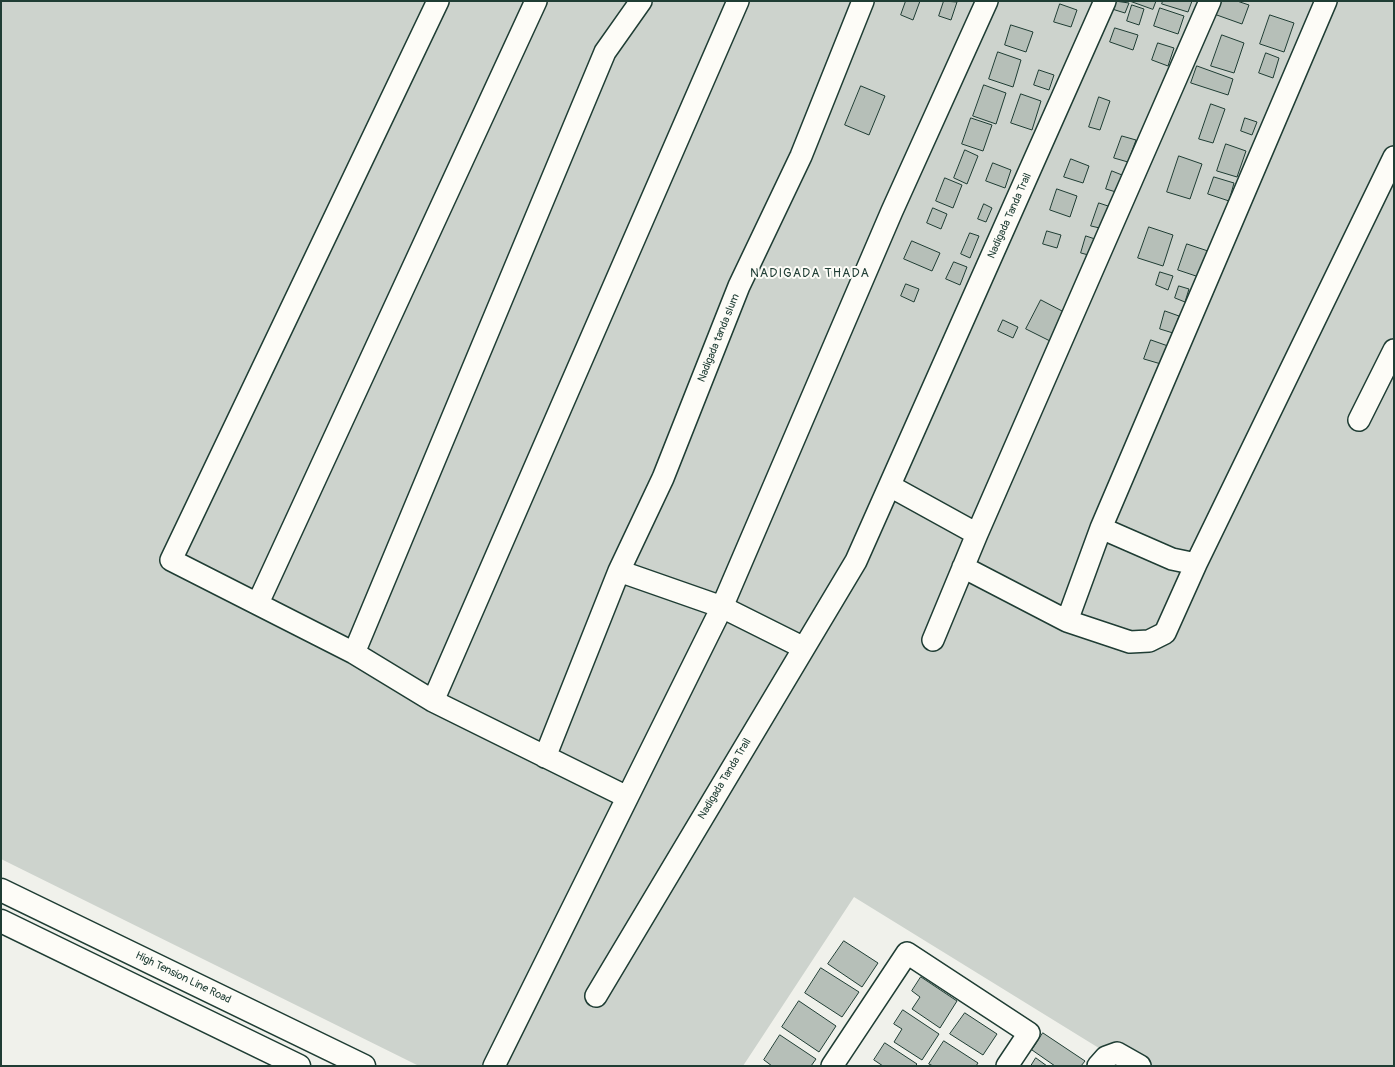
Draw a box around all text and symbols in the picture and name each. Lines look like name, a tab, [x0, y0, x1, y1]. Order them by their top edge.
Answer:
street label: Nadigada Tanda Trail	[985, 171, 1035, 261]
district label: NADIGADA THADA	[750, 266, 870, 282]
street label: Nadigada tanda slum	[695, 292, 743, 384]
street label: Nadigada Tanda Trail	[696, 736, 754, 822]
street label: High Tension Line Road	[133, 949, 233, 1007]

